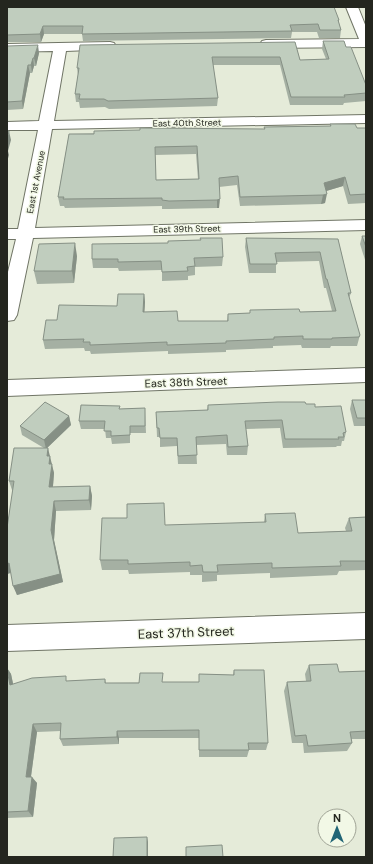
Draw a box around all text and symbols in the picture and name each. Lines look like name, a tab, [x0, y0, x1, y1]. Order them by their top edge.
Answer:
street label: East 40th Street	[153, 116, 222, 130]
street label: East 1st Avenue	[24, 150, 48, 214]
street label: East 39th Street	[153, 222, 221, 236]
street label: East 38th Street	[144, 374, 228, 390]
street label: East 37th Street	[138, 622, 235, 643]
north arrow	[317, 808, 357, 848]
text: N	[333, 811, 341, 825]

